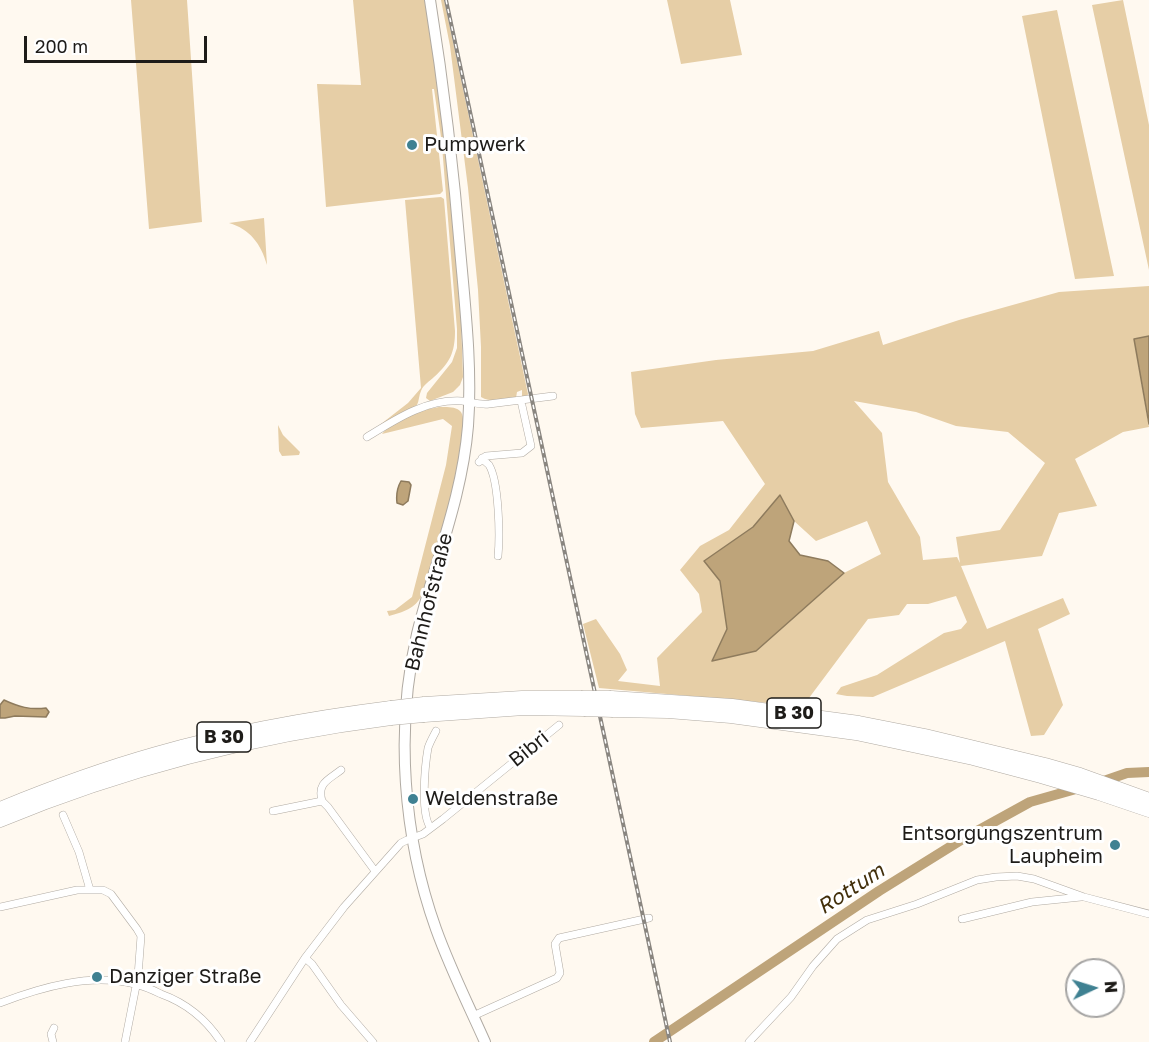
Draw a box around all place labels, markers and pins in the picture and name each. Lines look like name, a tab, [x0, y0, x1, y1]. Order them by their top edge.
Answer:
place label: Pumpwerk	[424, 133, 526, 157]
marker: Pumpwerk	[405, 138, 419, 152]
place label: Weldenstraße	[425, 787, 558, 811]
marker: Weldenstraße	[406, 792, 420, 806]
place label: Entsorgungszentrum Laupheim	[901, 822, 1103, 869]
marker: Entsorgungszentrum Laupheim	[1108, 838, 1122, 852]
place label: Danziger Straße	[109, 965, 261, 989]
marker: Danziger Straße	[90, 970, 104, 984]

